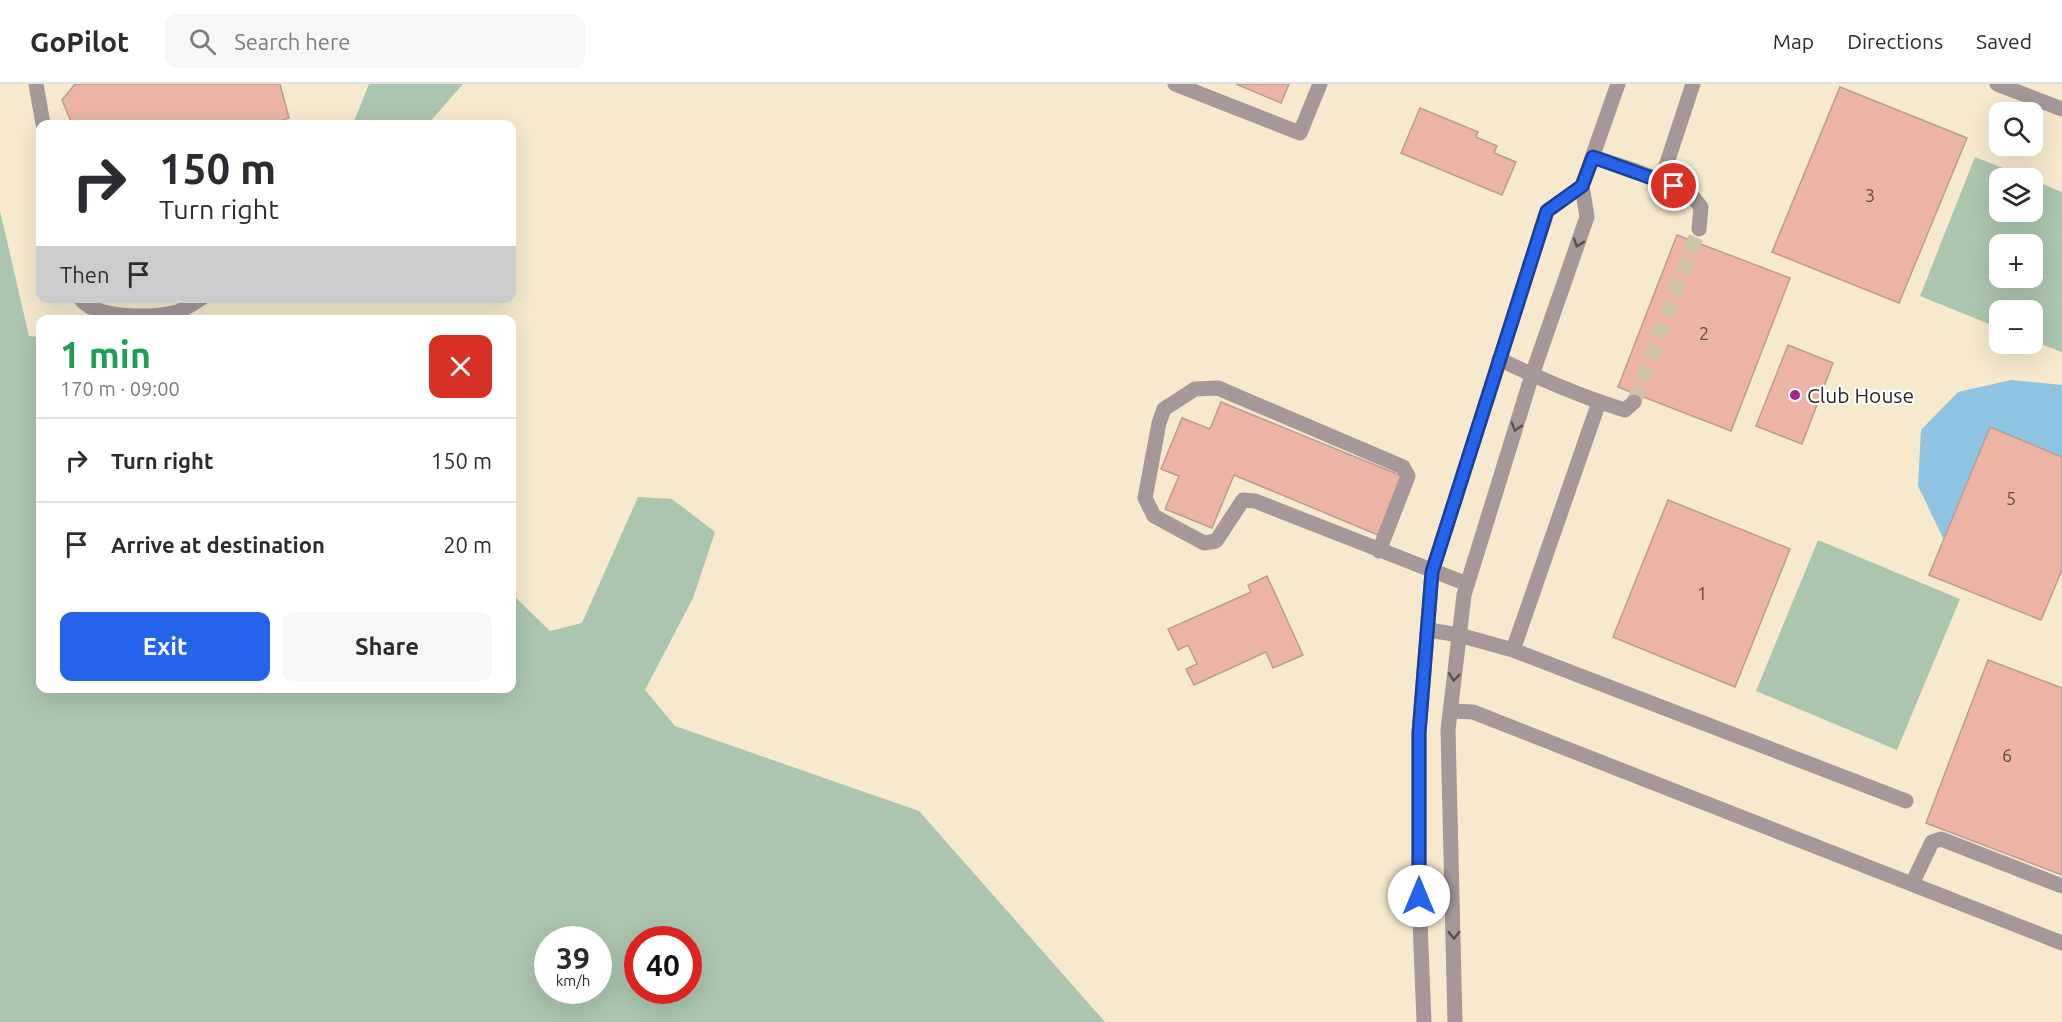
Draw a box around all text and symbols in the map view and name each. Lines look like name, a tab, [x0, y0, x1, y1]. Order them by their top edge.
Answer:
search box	[165, 14, 585, 68]
icon: search	[186, 25, 219, 58]
text: GoPilot	[30, 26, 129, 57]
text: Search here	[234, 29, 350, 54]
text: Map	[1773, 29, 1814, 53]
text: Directions	[1847, 29, 1943, 53]
text: Saved	[1976, 29, 2032, 53]
map controls	[1989, 102, 2043, 354]
button: search	[1989, 102, 2043, 156]
icon: right	[60, 144, 138, 222]
text: 150 m	[159, 145, 276, 192]
pin	[1648, 160, 1699, 211]
button: layers	[1989, 168, 2043, 222]
icon: arrive	[1657, 169, 1690, 202]
house number: 3	[1865, 185, 1875, 205]
text: Turn right	[159, 194, 279, 224]
button: +	[1989, 234, 2043, 288]
one-way arrow	[1573, 237, 1586, 248]
icon: arrive	[122, 258, 155, 291]
text: Then	[60, 262, 110, 287]
button: −	[1989, 300, 2043, 354]
house number: 2	[1699, 323, 1709, 343]
text: 1 min	[60, 334, 151, 375]
button: close	[429, 335, 492, 398]
text: 170 m · 09:00	[60, 377, 180, 400]
place label: Club House	[1807, 383, 1914, 407]
marker: Club House	[1788, 388, 1802, 402]
one-way arrow	[1511, 421, 1523, 432]
icon: right	[60, 444, 93, 477]
text: Turn right	[111, 448, 213, 473]
text: 150 m	[431, 448, 492, 473]
house number: 5	[2006, 488, 2016, 508]
icon: arrive	[60, 528, 93, 561]
text: Arrive at destination	[111, 532, 325, 557]
text: 20 m	[443, 532, 492, 557]
house number: 1	[1697, 583, 1707, 603]
button: Exit	[60, 612, 270, 681]
button: Share	[282, 612, 492, 681]
one-way arrow	[1449, 672, 1461, 682]
house number: 6	[2002, 745, 2012, 765]
position arrow	[1387, 864, 1451, 928]
speed limit sign: 40	[624, 926, 702, 1004]
one-way arrow	[1447, 930, 1460, 939]
text: 39	[556, 941, 590, 975]
text: km/h	[556, 972, 590, 989]

